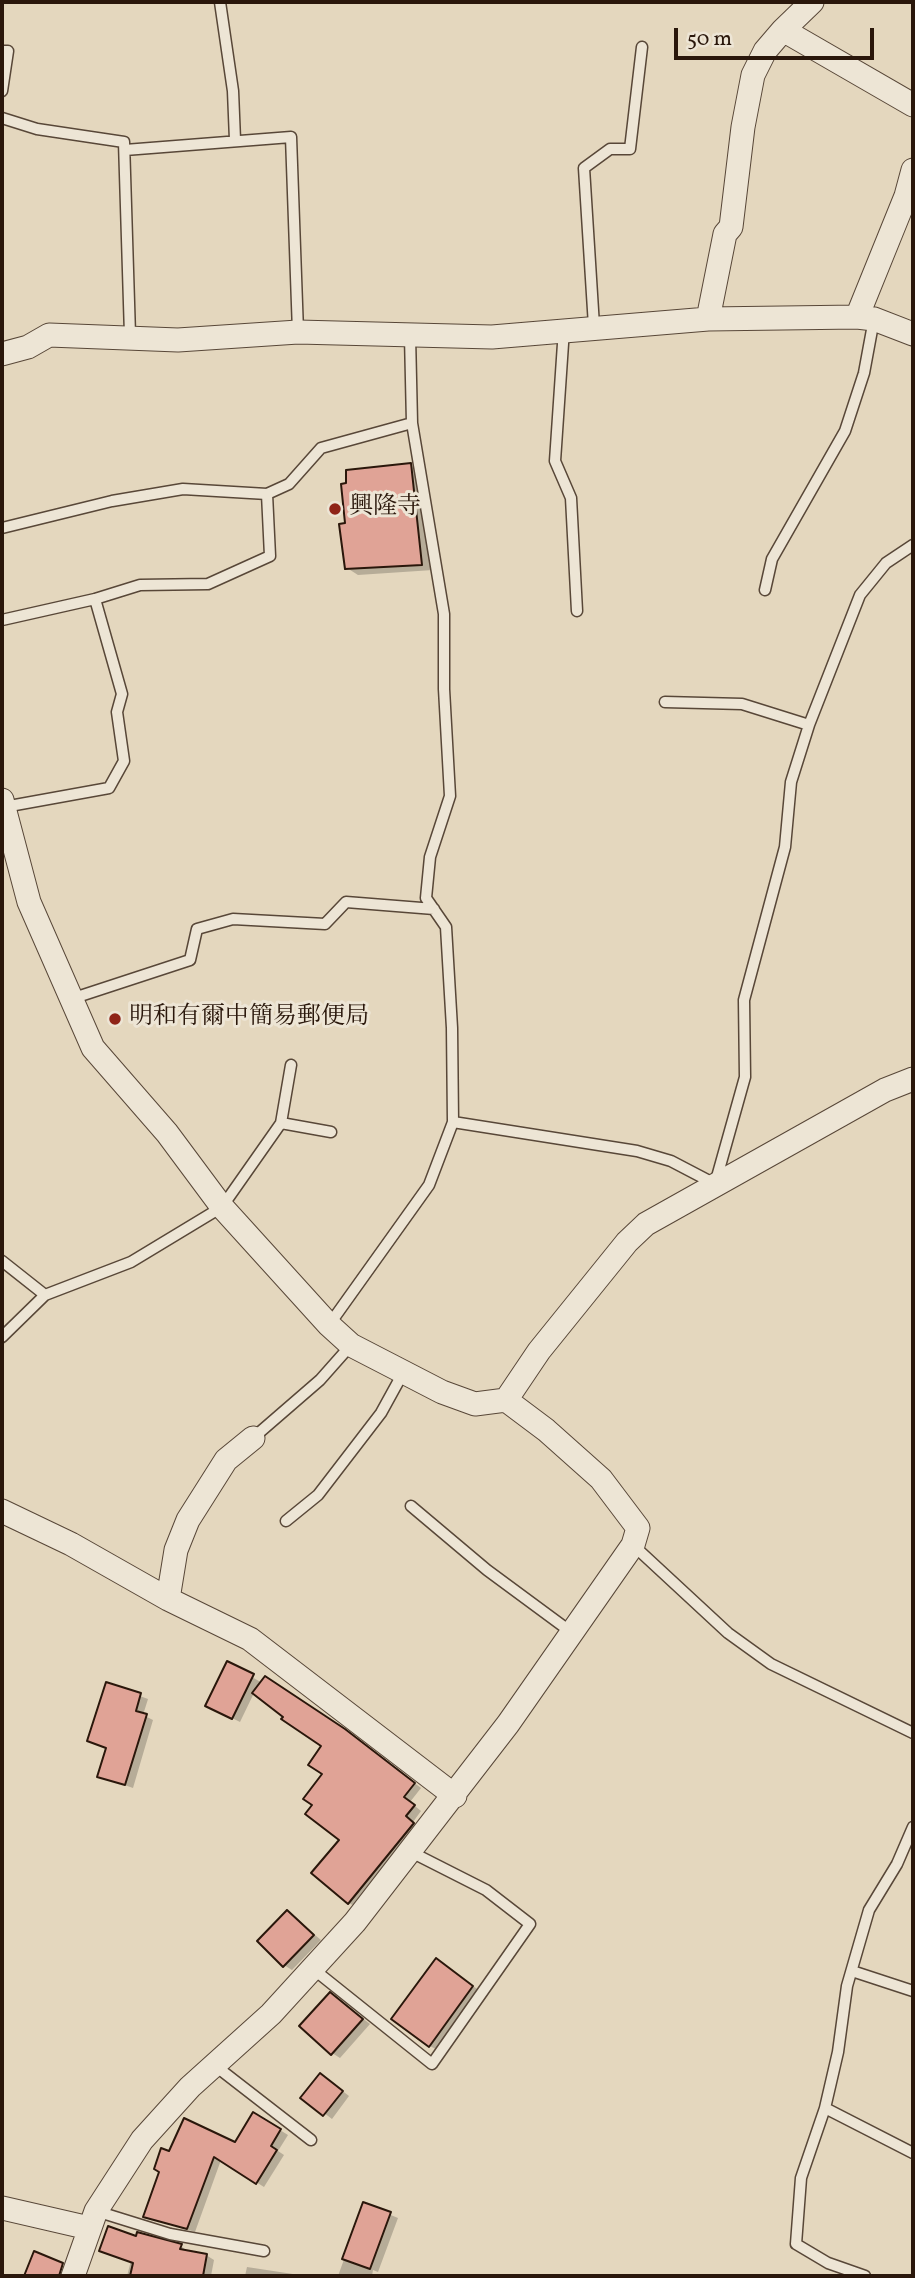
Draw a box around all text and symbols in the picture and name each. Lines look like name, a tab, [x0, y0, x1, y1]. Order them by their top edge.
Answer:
scale bar	[677, 14, 876, 58]
text: 50 m	[687, 25, 732, 54]
place label: 興隆寺	[349, 495, 421, 523]
marker: 興隆寺	[327, 501, 343, 517]
place label: 明和有爾中簡易郵便局	[129, 1005, 369, 1033]
marker: 明和有爾中簡易郵便局	[107, 1011, 123, 1027]

